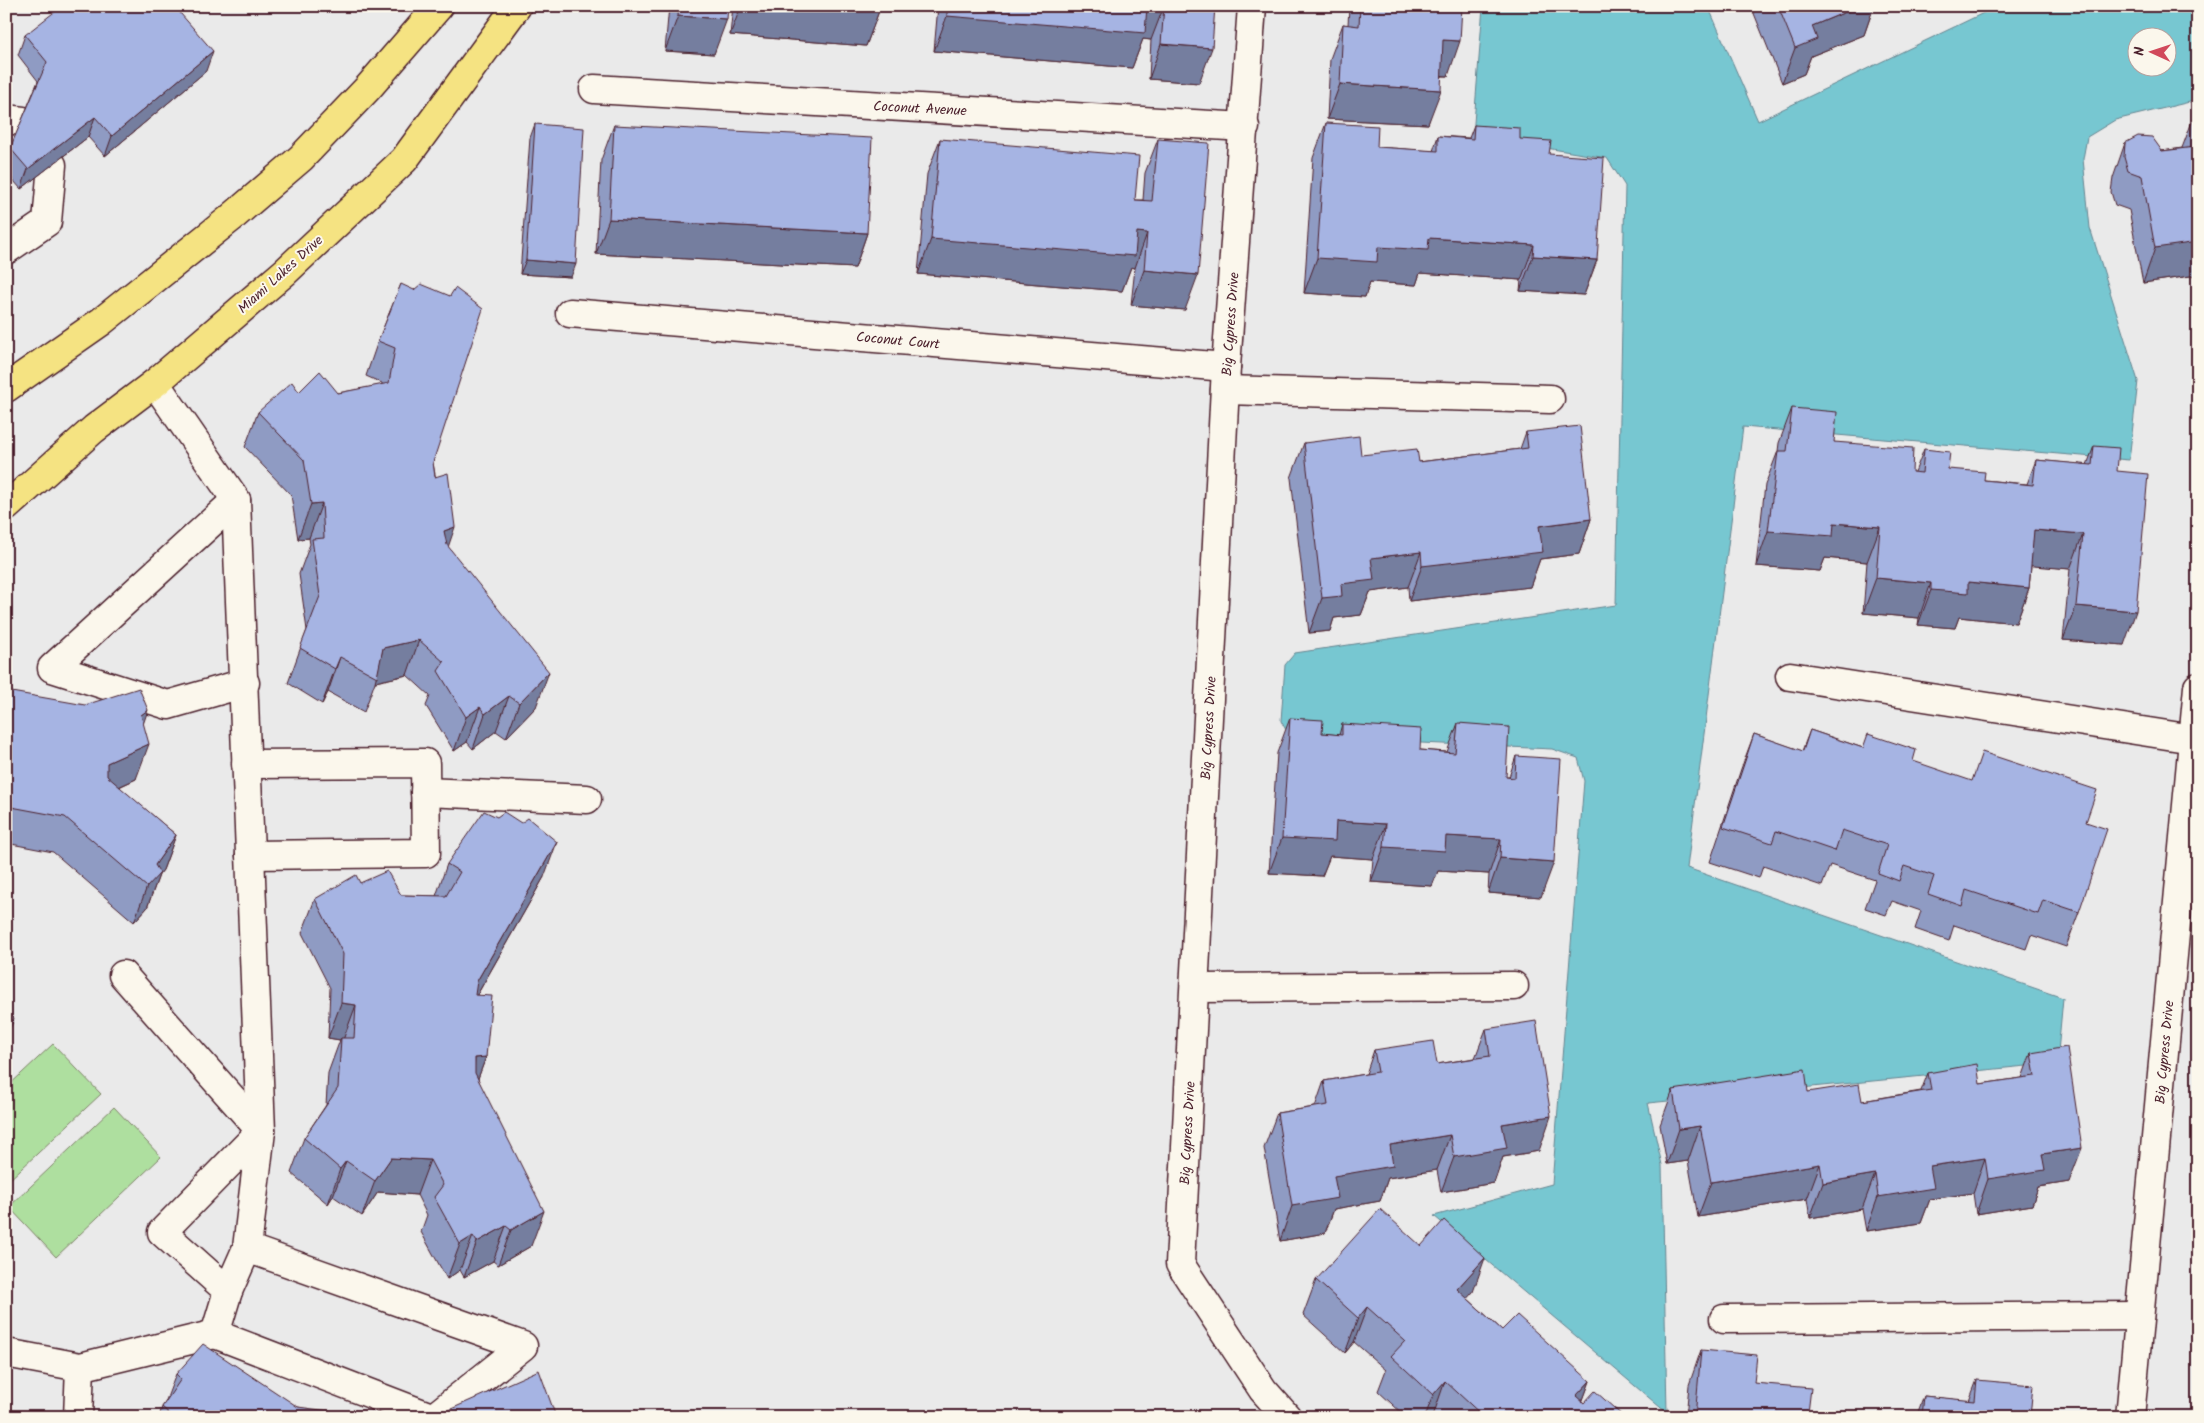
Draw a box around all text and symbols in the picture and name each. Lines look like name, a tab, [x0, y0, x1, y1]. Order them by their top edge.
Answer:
north arrow	[2126, 28, 2176, 78]
text: N	[2129, 46, 2151, 56]
street label: Coconut Avenue	[873, 96, 968, 122]
street label: Miami Lakes Drive	[233, 230, 329, 319]
street label: Big Cypress Drive	[1216, 271, 1246, 377]
street label: Coconut Court	[855, 326, 941, 356]
street label: Big Cypress Drive	[1195, 675, 1223, 780]
street label: Big Cypress Drive	[2150, 999, 2181, 1105]
street label: Big Cypress Drive	[1174, 1080, 1202, 1185]

